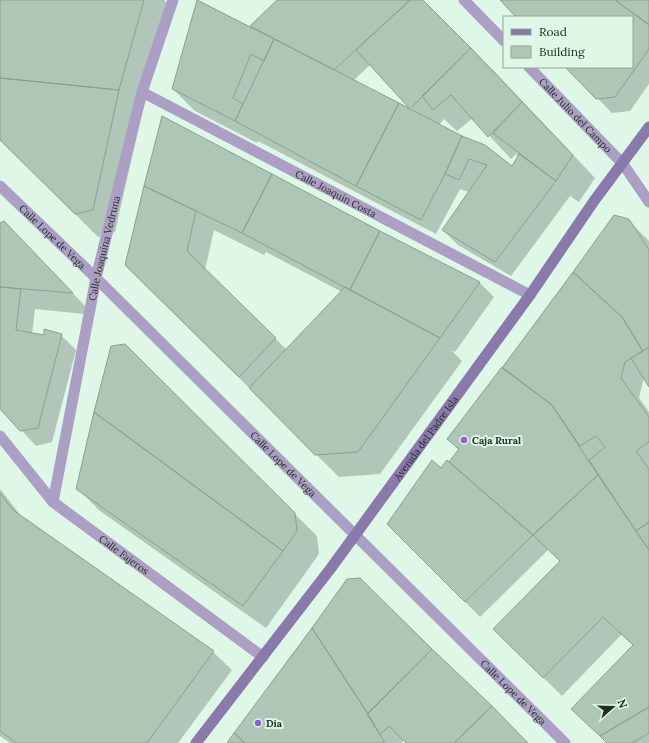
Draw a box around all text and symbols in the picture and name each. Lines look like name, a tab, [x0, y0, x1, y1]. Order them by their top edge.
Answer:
legend	[503, 16, 633, 68]
text: Road	[539, 24, 567, 39]
text: Building	[539, 44, 585, 59]
street label: Calle Julio del Campo	[536, 75, 615, 155]
street label: Calle Joaquín Costa	[293, 167, 379, 220]
street label: Calle Joaquina Vedruna	[85, 194, 123, 302]
street label: Calle Lope de Vega	[17, 201, 89, 272]
street label: Avenida del Padre Isla	[390, 393, 461, 483]
street label: Calle Lope de Vega	[248, 428, 319, 499]
place label: Caja Rural	[472, 434, 521, 447]
marker: Caja Rural	[459, 435, 469, 445]
street label: Calle Fajeros	[97, 532, 152, 577]
street label: Calle Lope de Vega	[478, 657, 549, 728]
north arrow	[593, 687, 633, 727]
text: N	[614, 697, 631, 710]
place label: Dia	[266, 717, 283, 730]
marker: Dia	[253, 718, 263, 728]

